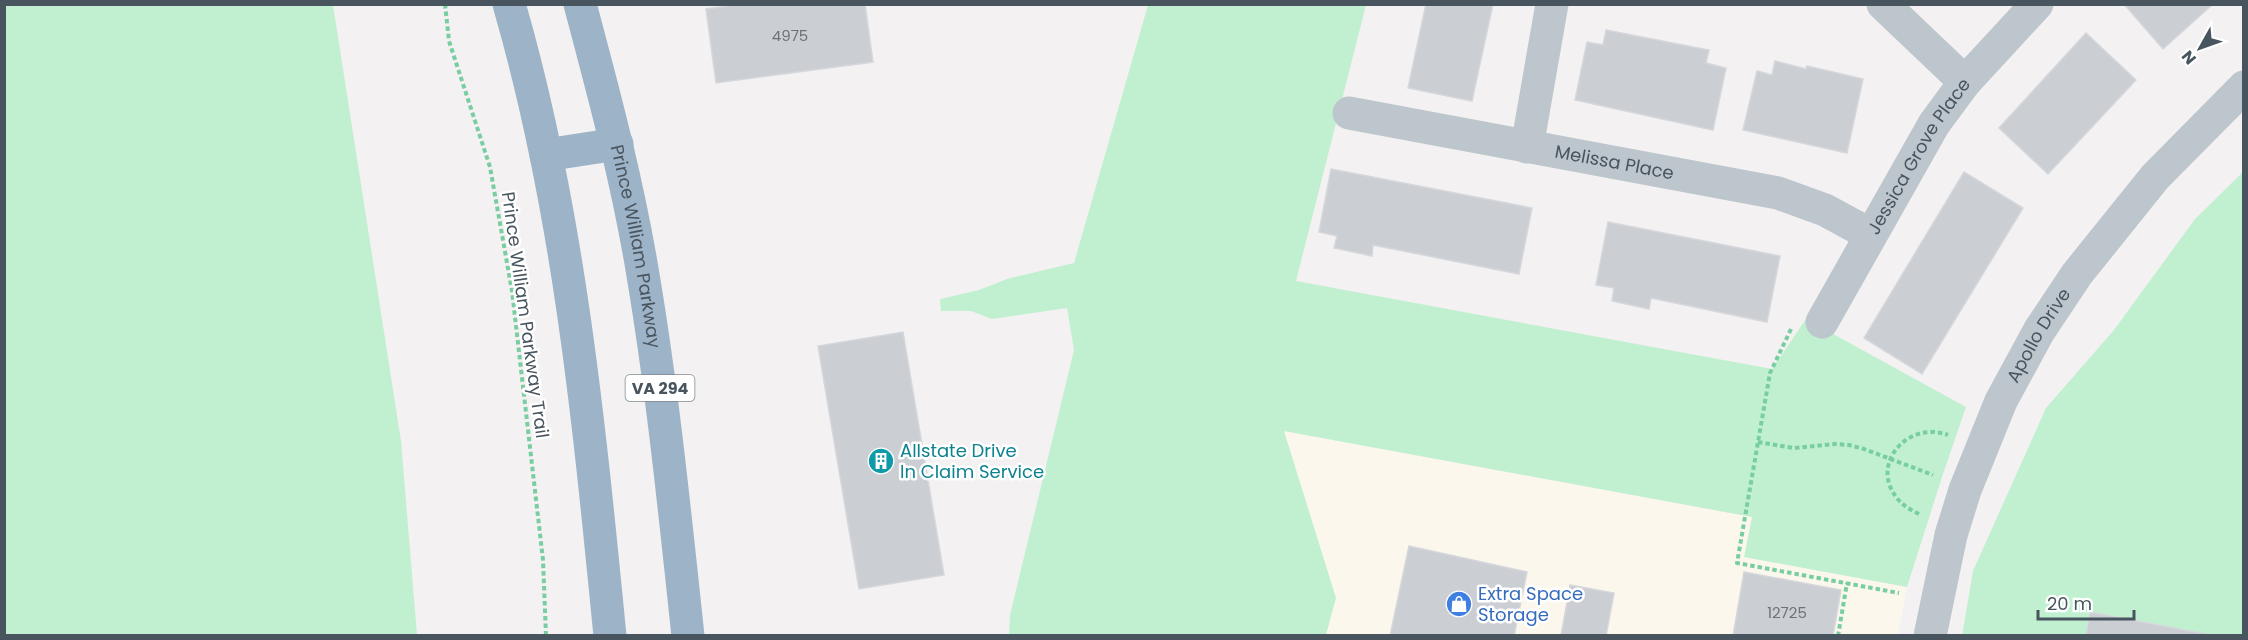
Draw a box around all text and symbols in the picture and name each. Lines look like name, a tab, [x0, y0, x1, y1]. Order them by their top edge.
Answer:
north arrow	[2170, 18, 2230, 78]
house number: 4975	[772, 25, 808, 46]
text: N	[2176, 45, 2202, 69]
street label: Jessica Grove Place	[1861, 73, 1976, 239]
street label: Melissa Place	[1553, 139, 1676, 185]
street label: Prince William Parkway	[605, 142, 667, 350]
street label: Prince William Parkway Trail	[496, 190, 555, 440]
street label: Apollo Drive	[2000, 283, 2076, 387]
road number: VA 294	[626, 375, 694, 401]
place label: Allstate Drive In Claim Service	[900, 438, 1044, 484]
building icon: Allstate Drive In Claim Service	[866, 446, 896, 476]
place label: Extra Space Storage	[1478, 581, 1583, 627]
scale bar	[2038, 583, 2134, 621]
shop icon: Extra Space Storage	[1444, 589, 1474, 619]
text: 20 m	[2047, 591, 2092, 616]
house number: 12725	[1767, 602, 1807, 623]

